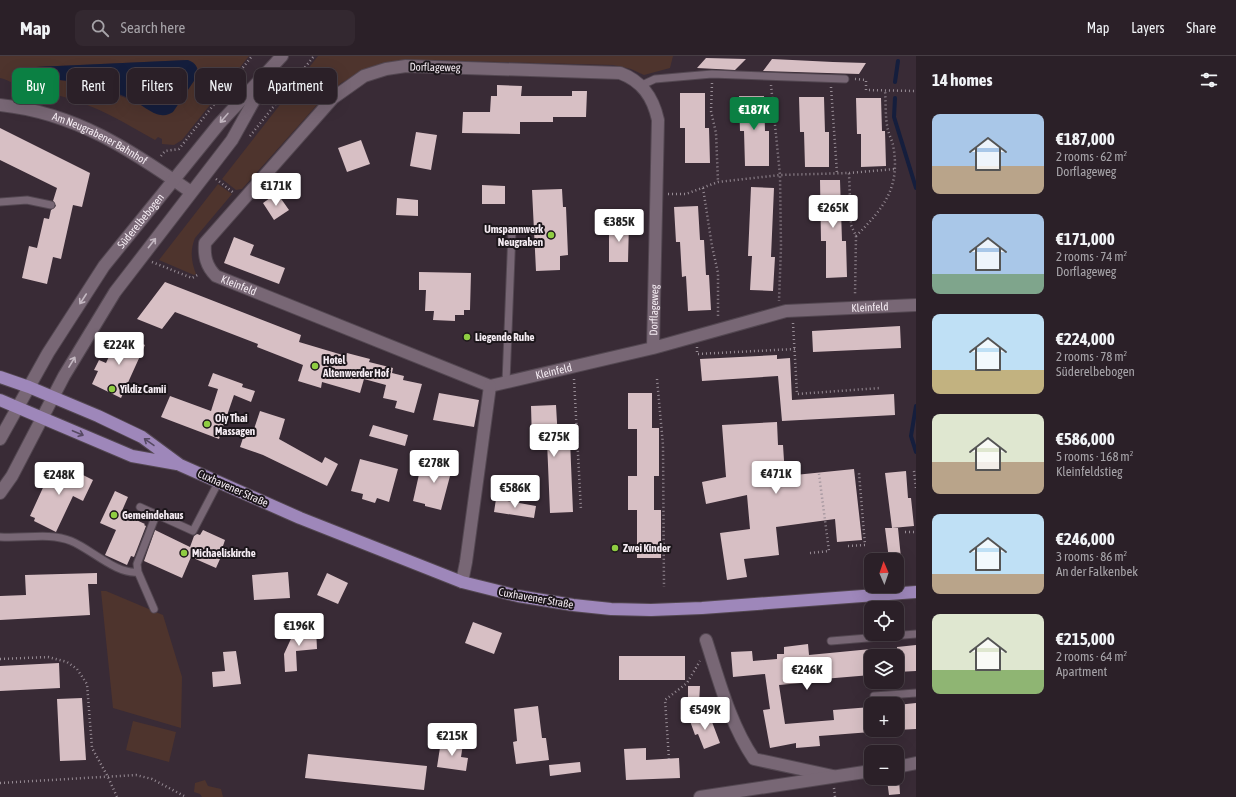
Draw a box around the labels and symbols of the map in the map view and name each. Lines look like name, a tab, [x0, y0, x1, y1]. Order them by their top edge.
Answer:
street label: Dorflageweg	[409, 61, 461, 73]
pin: €187K	[726, 97, 782, 131]
street label: Am Neugrabener Bahnhof	[51, 110, 149, 167]
one-way arrow	[220, 112, 229, 123]
pin: €171K	[248, 173, 304, 207]
street label: Süderelbebogen	[115, 191, 166, 251]
pin: €265K	[805, 195, 861, 229]
pin: €385K	[591, 209, 647, 243]
place label: Umspannwerk Neugraben	[484, 223, 543, 248]
marker: Umspannwerk Neugraben	[546, 230, 556, 240]
one-way arrow	[148, 237, 156, 248]
street label: Kleinfeld	[219, 273, 258, 298]
street label: Dorflageweg	[647, 284, 660, 336]
one-way arrow	[79, 293, 87, 304]
street label: Kleinfeld	[851, 300, 889, 314]
place label: Liegende Ruhe	[475, 331, 534, 343]
pin: €224K	[91, 332, 147, 366]
marker: Liegende Ruhe	[462, 332, 472, 342]
place label: Hotel Altenwerder Hof	[322, 354, 390, 379]
one-way arrow	[68, 356, 76, 368]
marker: Hotel Altenwerder Hof	[310, 361, 320, 371]
street label: Kleinfeld	[534, 361, 573, 381]
place label: Yildiz Camii	[119, 383, 167, 395]
marker: Yildiz Camii	[107, 384, 117, 394]
place label: Oiy Thai Massagen	[215, 412, 255, 437]
marker: Oiy Thai Massagen	[202, 419, 212, 429]
pin: €275K	[526, 424, 582, 458]
one-way arrow	[72, 429, 84, 437]
one-way arrow	[143, 438, 154, 446]
pin: €278K	[406, 450, 462, 484]
pin: €471K	[748, 461, 804, 495]
pin: €248K	[31, 462, 87, 496]
street label: Cuxhavener Straße	[196, 467, 270, 509]
pin: €586K	[487, 475, 543, 509]
place label: Gemeindehaus	[122, 509, 184, 521]
marker: Gemeindehaus	[109, 510, 119, 520]
place label: Zwei Kinder	[623, 542, 671, 554]
marker: Zwei Kinder	[610, 543, 620, 553]
place label: Michaeliskirche	[192, 547, 256, 559]
marker: Michaeliskirche	[179, 548, 189, 558]
north arrow	[864, 553, 904, 593]
street label: Cuxhavener Straße	[498, 586, 574, 610]
pin: €196K	[271, 613, 327, 647]
pin: €246K	[779, 657, 835, 691]
pin: €549K	[677, 697, 733, 731]
pin: €215K	[424, 723, 480, 757]

